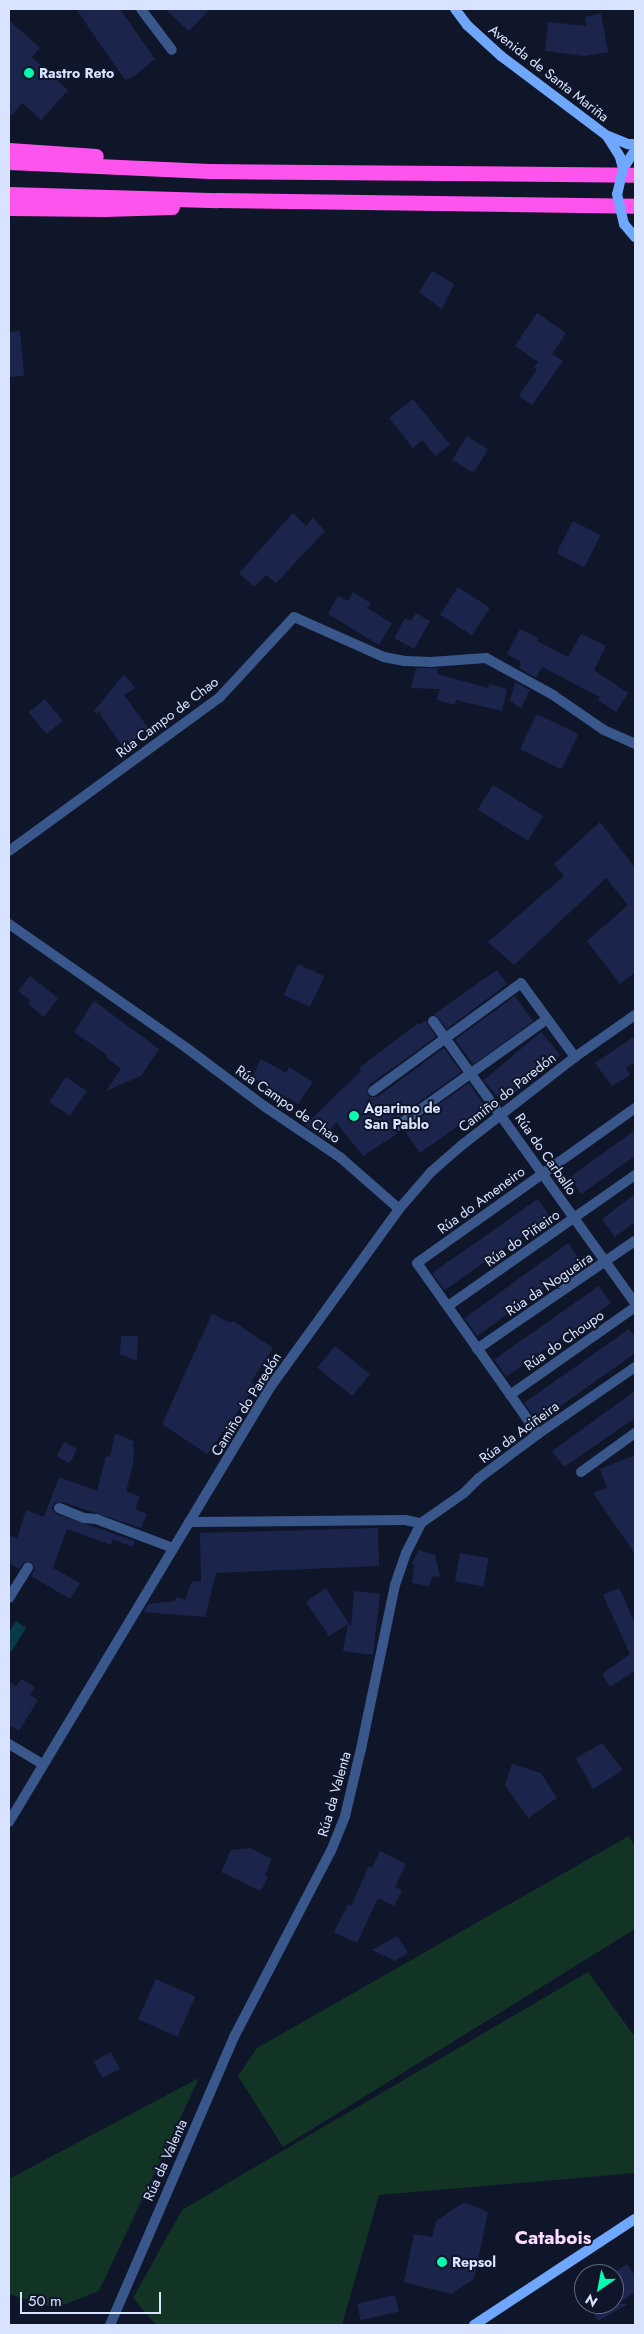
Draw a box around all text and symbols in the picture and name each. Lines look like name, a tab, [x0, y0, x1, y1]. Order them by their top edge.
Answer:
street label: Avenida de Santa Mariña	[486, 21, 612, 125]
place label: Rastro Reto	[39, 65, 114, 81]
marker: Rastro Reto	[23, 67, 35, 79]
street label: Rúa Campo de Chao	[112, 673, 222, 761]
street label: Camiño do Paredón	[455, 1049, 559, 1135]
street label: Rúa Campo de Chao	[232, 1062, 344, 1146]
place label: Agarimo de San Pablo	[364, 1100, 441, 1132]
marker: Agarimo de San Pablo	[348, 1110, 360, 1122]
street label: Rúa do Carballo	[512, 1110, 580, 1198]
street label: Rúa do Ameneiro	[434, 1163, 528, 1237]
street label: Rúa do Piñeiro	[481, 1206, 563, 1270]
street label: Rúa da Nogueira	[502, 1249, 596, 1319]
street label: Rúa do Choupo	[521, 1306, 607, 1374]
street label: Camiño do Paredón	[207, 1349, 285, 1459]
street label: Rúa da Aciñeira	[476, 1397, 562, 1467]
street label: Rúa da Valenta	[314, 1750, 354, 1838]
street label: Rúa da Valenta	[140, 2117, 190, 2203]
district label: Catabois	[515, 2227, 591, 2249]
place label: Repsol	[452, 2254, 496, 2270]
marker: Repsol	[436, 2256, 448, 2268]
north arrow	[574, 2264, 624, 2314]
scale bar	[22, 2282, 164, 2314]
text: N	[581, 2289, 601, 2312]
text: 50 m	[28, 2290, 62, 2312]

